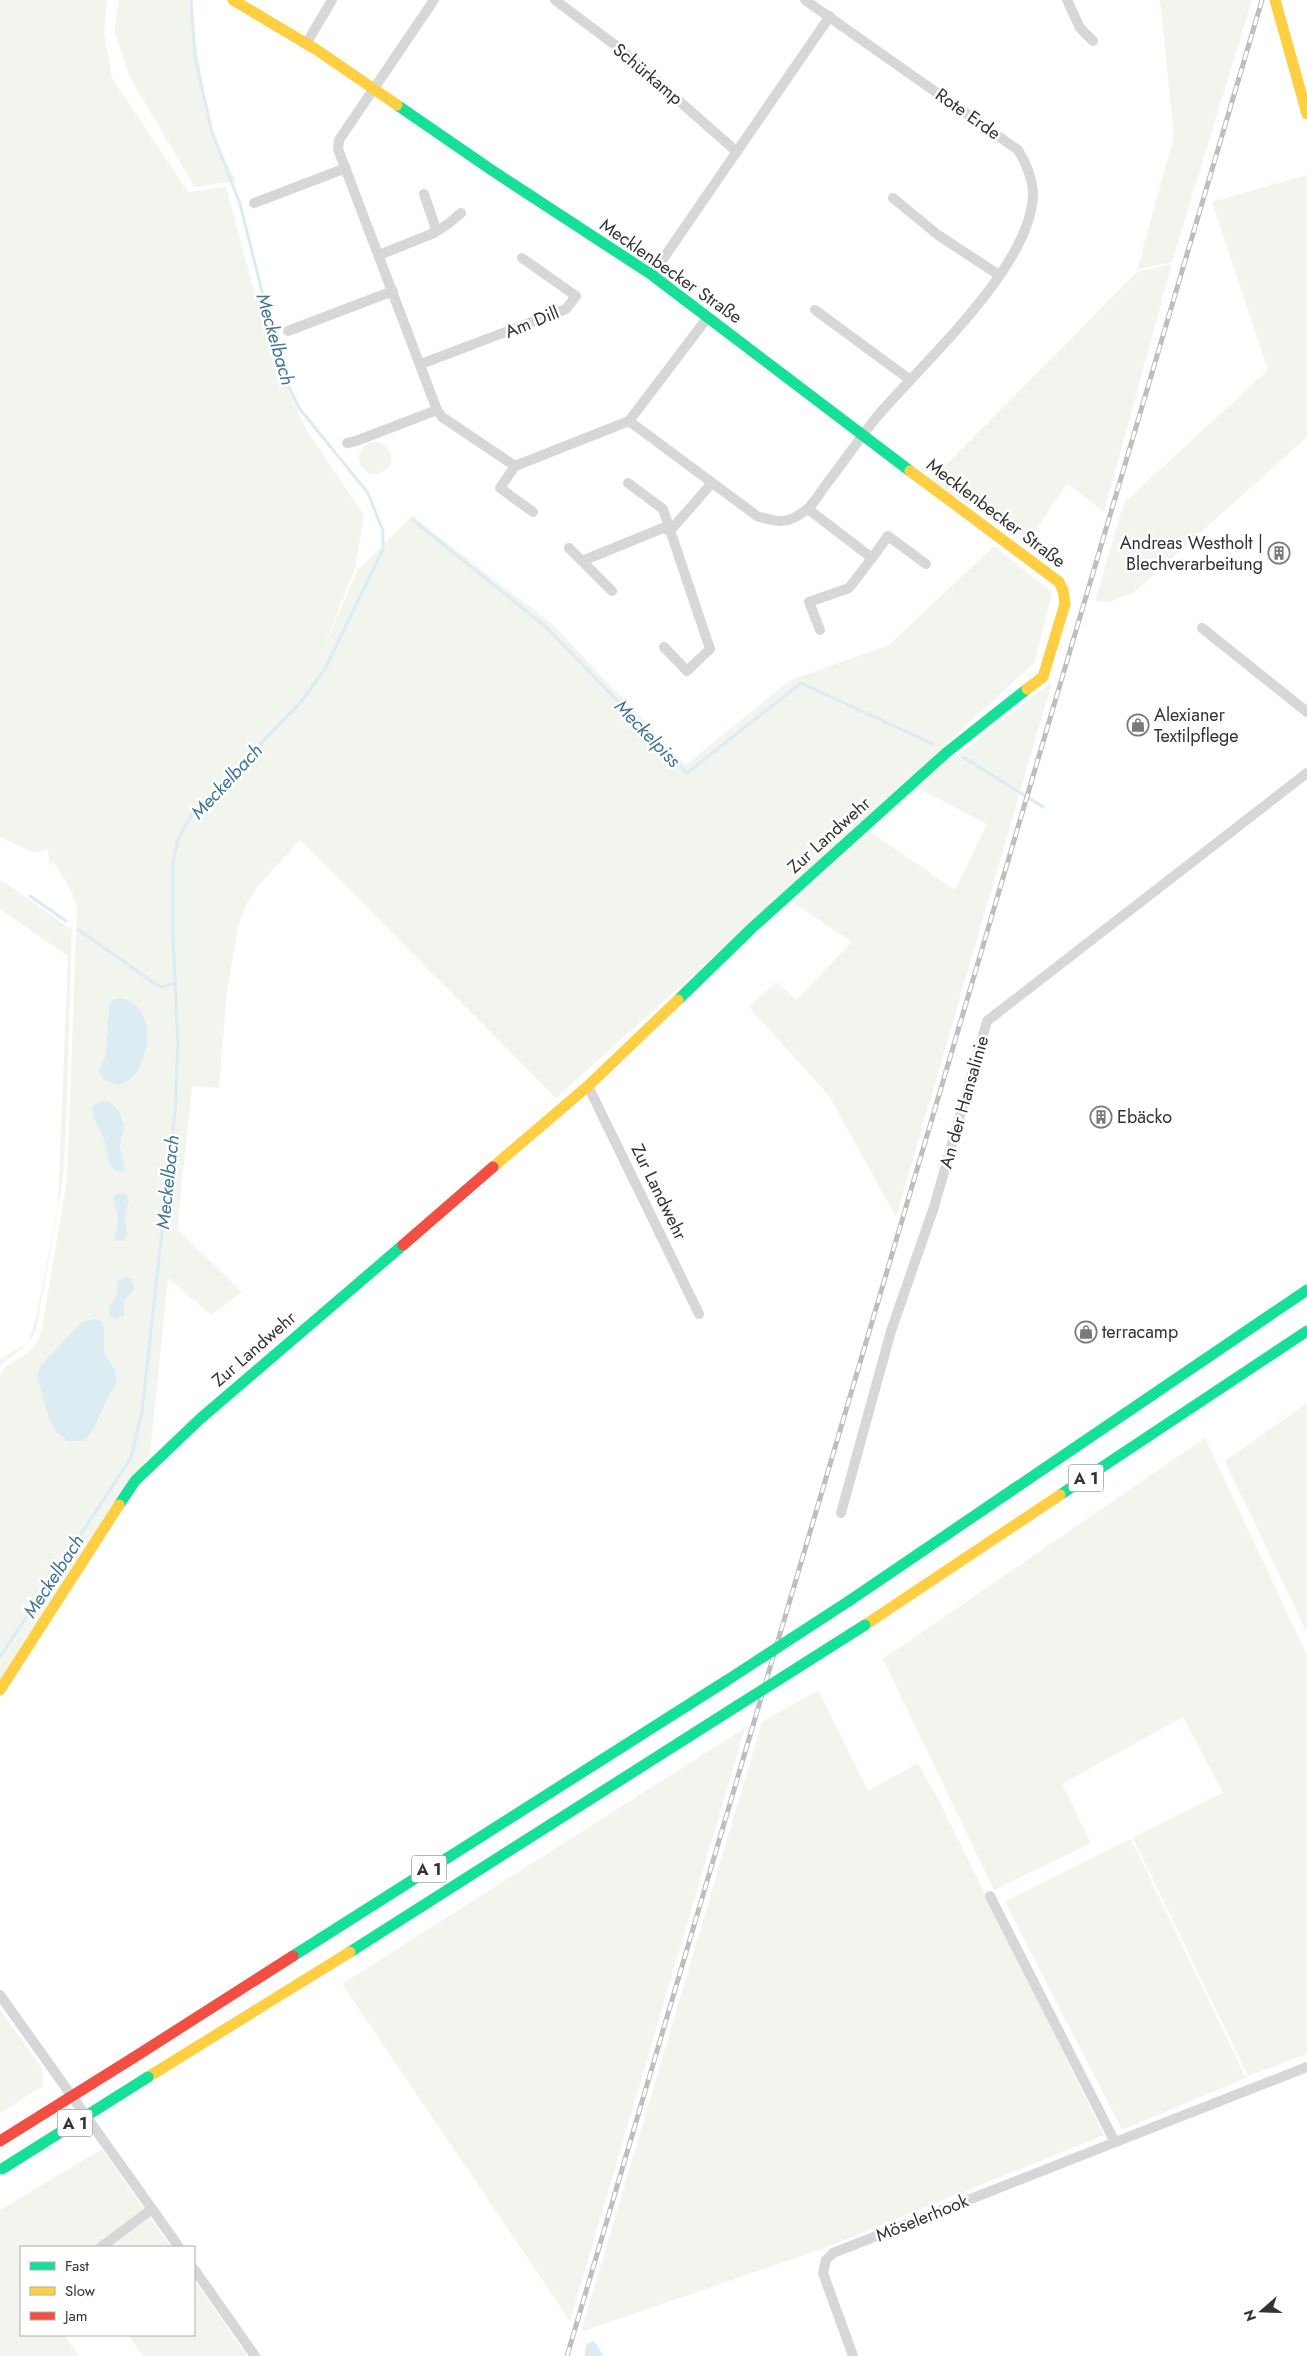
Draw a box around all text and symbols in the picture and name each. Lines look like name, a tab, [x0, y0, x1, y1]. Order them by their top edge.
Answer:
street label: Schürkamp	[607, 37, 689, 111]
street label: Rote Erde	[930, 82, 1006, 146]
street label: Mecklenbecker Straße	[595, 212, 747, 330]
water label: Meckelbach	[250, 290, 301, 388]
street label: Am Dill	[501, 299, 563, 345]
street label: Mecklenbecker Straße	[921, 452, 1071, 574]
place label: Andreas Westholt | Blechverarbeitung	[1120, 530, 1263, 577]
building icon: Andreas Westholt | Blechverarbeitung	[1267, 541, 1291, 565]
water label: Meckelpiss	[608, 693, 687, 774]
place label: Alexianer Textilpflege	[1154, 702, 1239, 749]
shop icon: Alexianer Textilpflege	[1126, 713, 1150, 737]
water label: Meckelbach	[184, 738, 268, 825]
street label: Zur Landwehr	[782, 790, 877, 879]
street label: An der Hansalinie	[933, 1033, 995, 1171]
place label: Ebäcko	[1117, 1104, 1172, 1130]
building icon: Ebäcko	[1089, 1105, 1113, 1129]
water label: Meckelbach	[149, 1134, 186, 1230]
street label: Zur Landwehr	[625, 1140, 694, 1245]
street label: Zur Landwehr	[206, 1305, 302, 1393]
place label: terracamp	[1102, 1319, 1178, 1345]
shop icon: terracamp	[1074, 1320, 1098, 1344]
road number: A 1	[1068, 1465, 1104, 1492]
water label: Meckelbach	[16, 1529, 90, 1623]
road number: A 1	[412, 1856, 446, 1882]
road number: A 1	[58, 2110, 92, 2136]
street label: Möselerhook	[872, 2188, 972, 2248]
legend	[20, 2246, 195, 2336]
text: Fast	[65, 2255, 89, 2277]
text: Slow	[65, 2280, 96, 2302]
north arrow	[1237, 2286, 1287, 2336]
text: Jam	[63, 2305, 88, 2327]
text: N	[1238, 2307, 1261, 2324]

